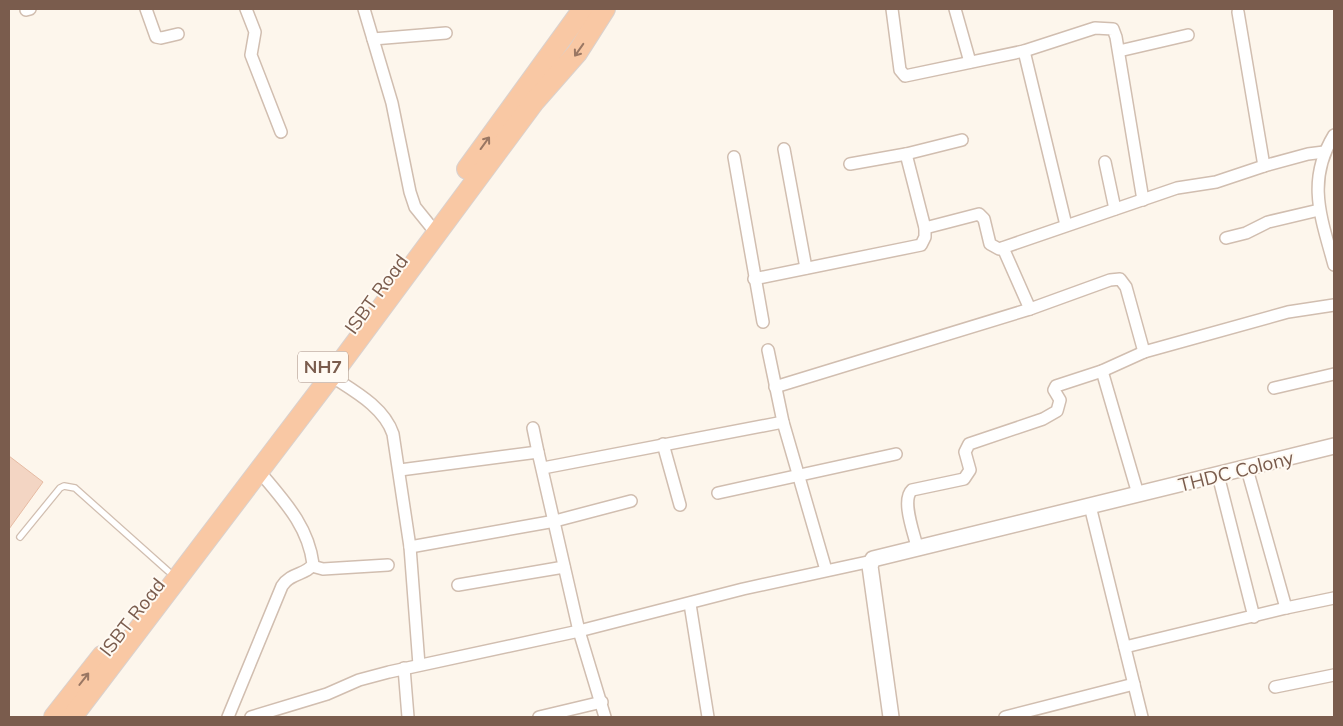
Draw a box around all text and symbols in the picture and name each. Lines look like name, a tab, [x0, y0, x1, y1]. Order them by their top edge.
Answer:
one-way arrow	[574, 43, 584, 57]
one-way arrow	[480, 137, 491, 150]
street label: ISBT Road	[339, 250, 413, 338]
road number: NH7	[298, 352, 348, 382]
street label: THDC Colony	[1176, 445, 1296, 497]
street label: ISBT Road	[94, 573, 170, 661]
one-way arrow	[78, 673, 89, 686]

